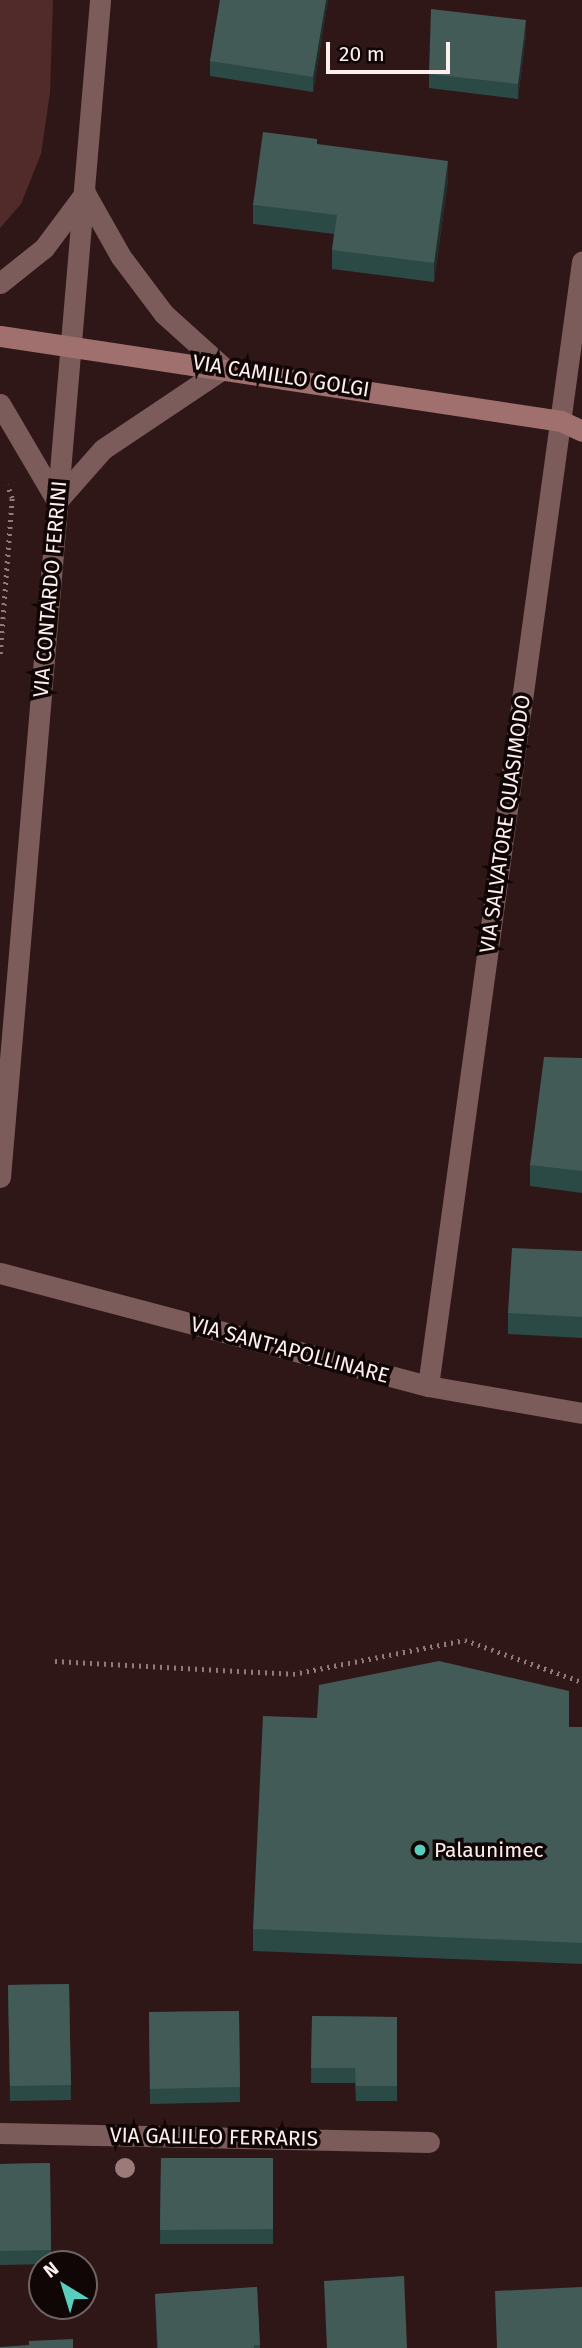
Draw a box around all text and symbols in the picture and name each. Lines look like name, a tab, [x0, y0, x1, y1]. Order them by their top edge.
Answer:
scale bar	[330, 28, 454, 72]
text: 20 m	[339, 41, 385, 67]
street label: VIA CAMILLO GOLGI	[191, 350, 371, 402]
street label: VIA CONTARDO FERRINI	[28, 480, 72, 698]
street label: VIA SALVATORE QUASIMODO	[474, 693, 536, 955]
street label: VIA SANT'APOLLINARE	[188, 1311, 392, 1389]
place label: Palaunimec	[434, 1837, 544, 1863]
marker: Palaunimec	[412, 1842, 428, 1858]
street label: VIA GALILEO FERRARIS	[110, 2123, 318, 2151]
north arrow	[28, 2250, 98, 2320]
text: N	[39, 2257, 63, 2283]

